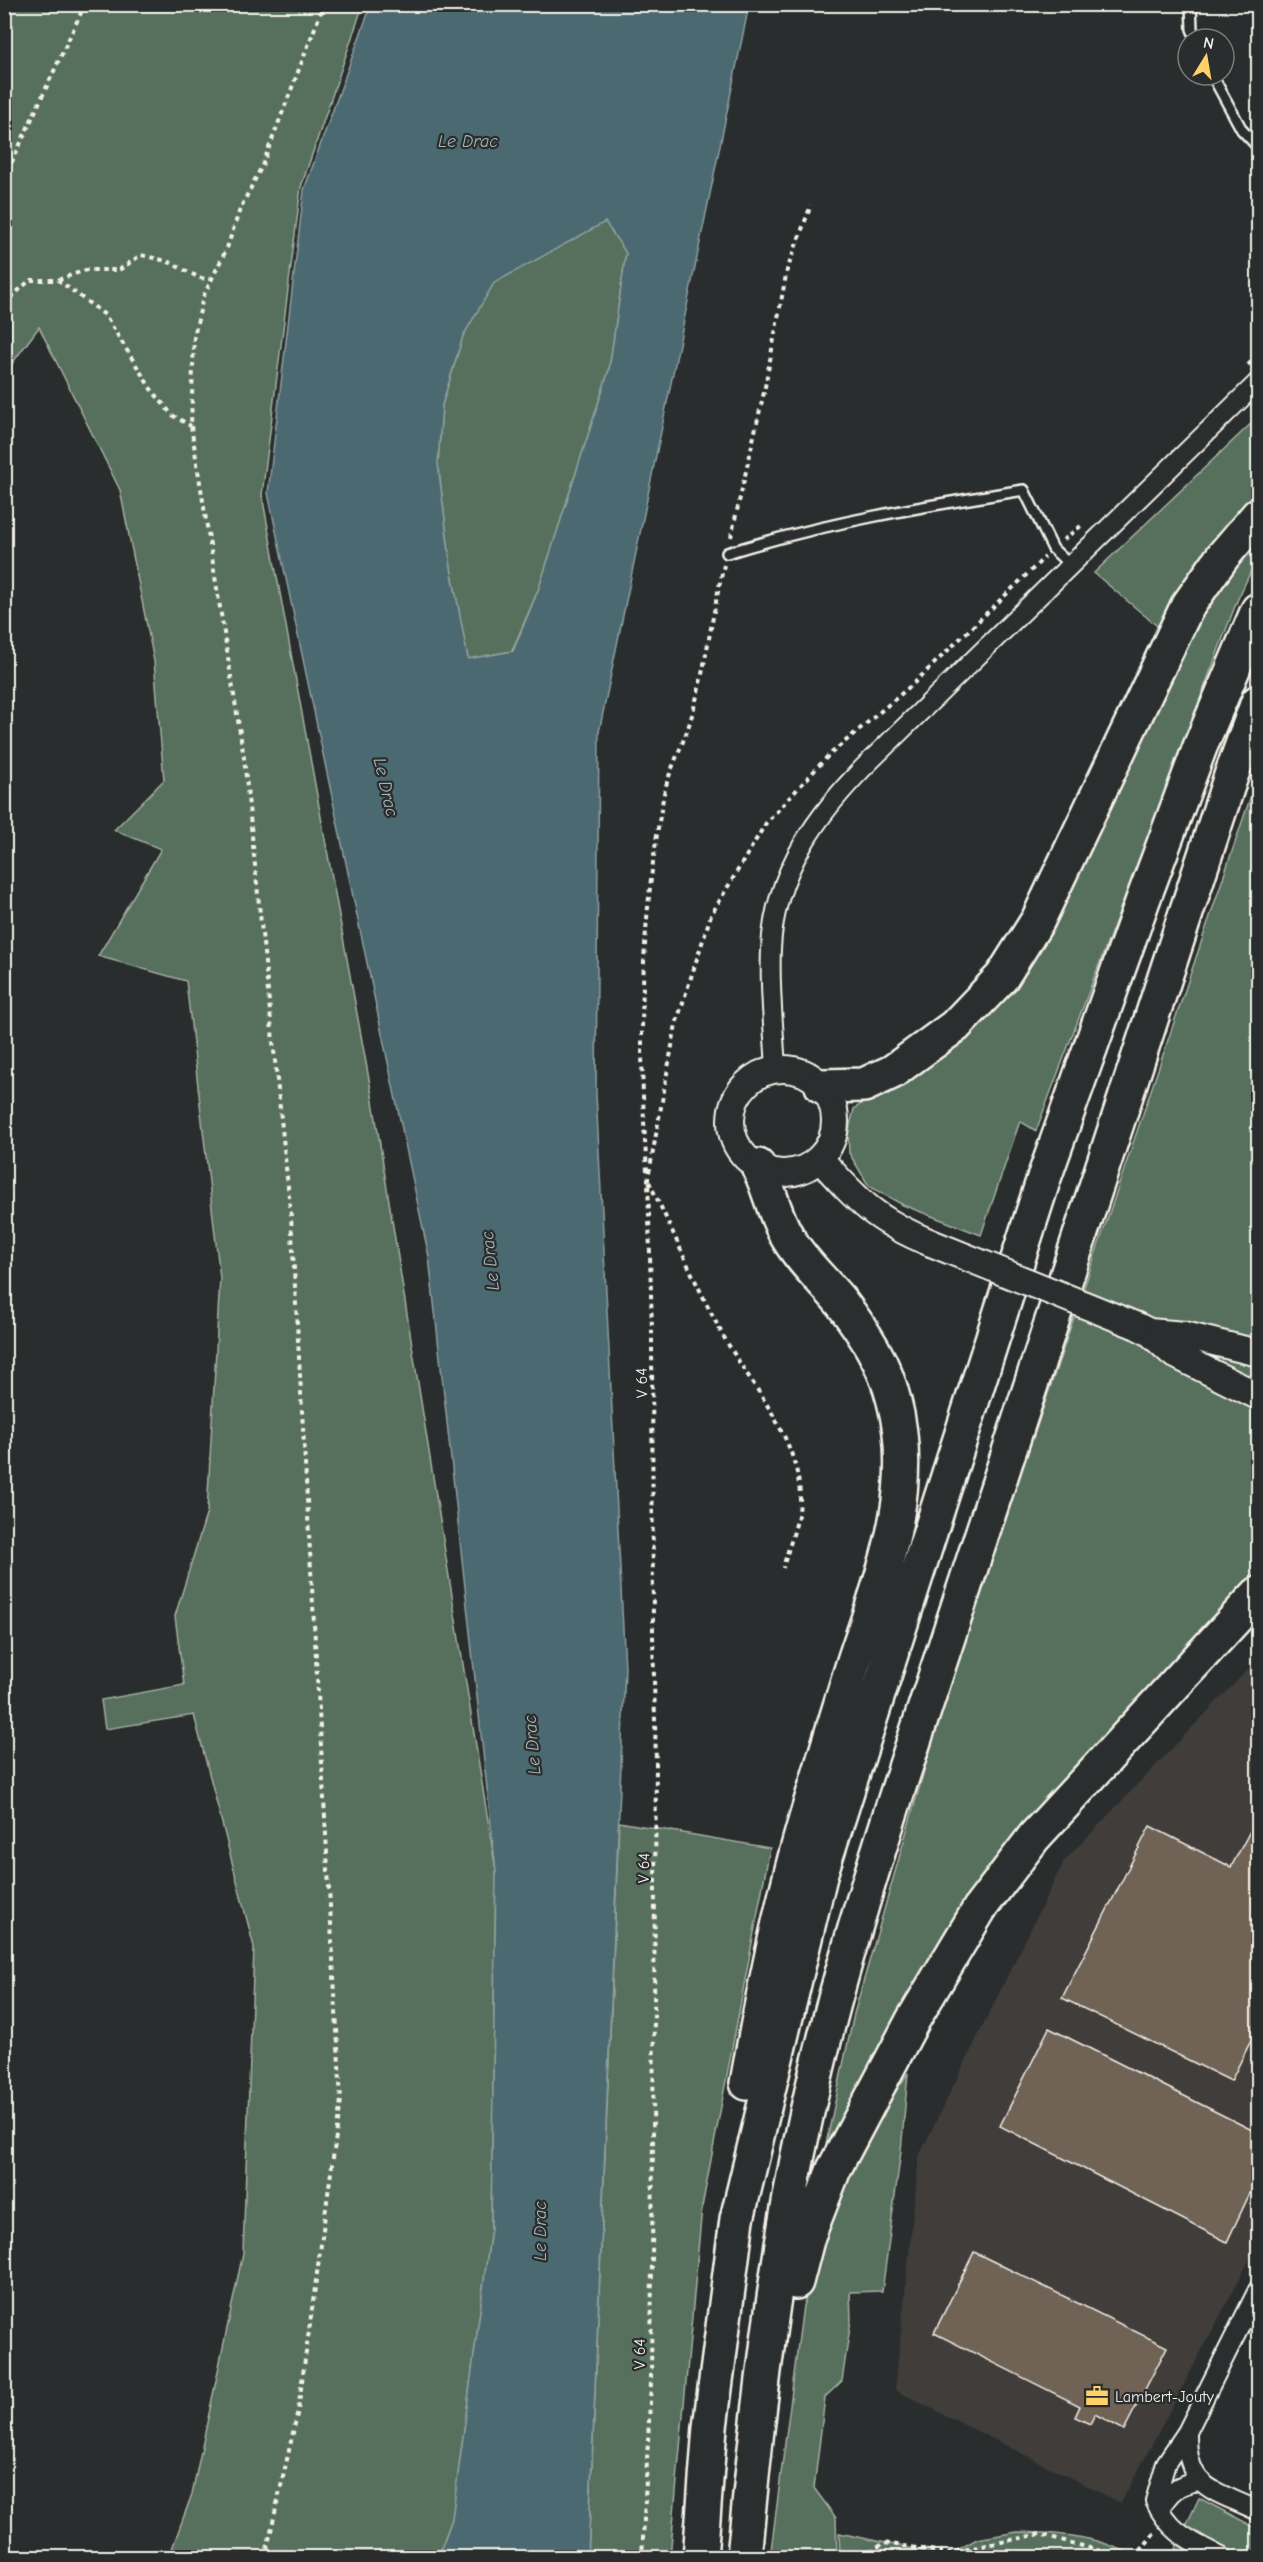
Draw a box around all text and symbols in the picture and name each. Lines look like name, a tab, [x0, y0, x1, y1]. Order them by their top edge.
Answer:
north arrow	[1176, 27, 1236, 87]
text: N	[1202, 33, 1216, 53]
water label: Le Drac	[438, 131, 498, 152]
water label: Le Drac	[369, 756, 403, 819]
water label: Le Drac	[477, 1230, 504, 1292]
street label: V 64	[633, 1368, 651, 1398]
water label: Le Drac	[519, 1714, 546, 1776]
street label: V 64	[635, 1853, 653, 1883]
water label: Le Drac	[530, 2201, 551, 2261]
street label: V 64	[631, 2339, 649, 2369]
office icon: Lambert-Jouty	[1084, 2383, 1110, 2409]
place label: Lambert-Jouty	[1115, 2388, 1215, 2406]

